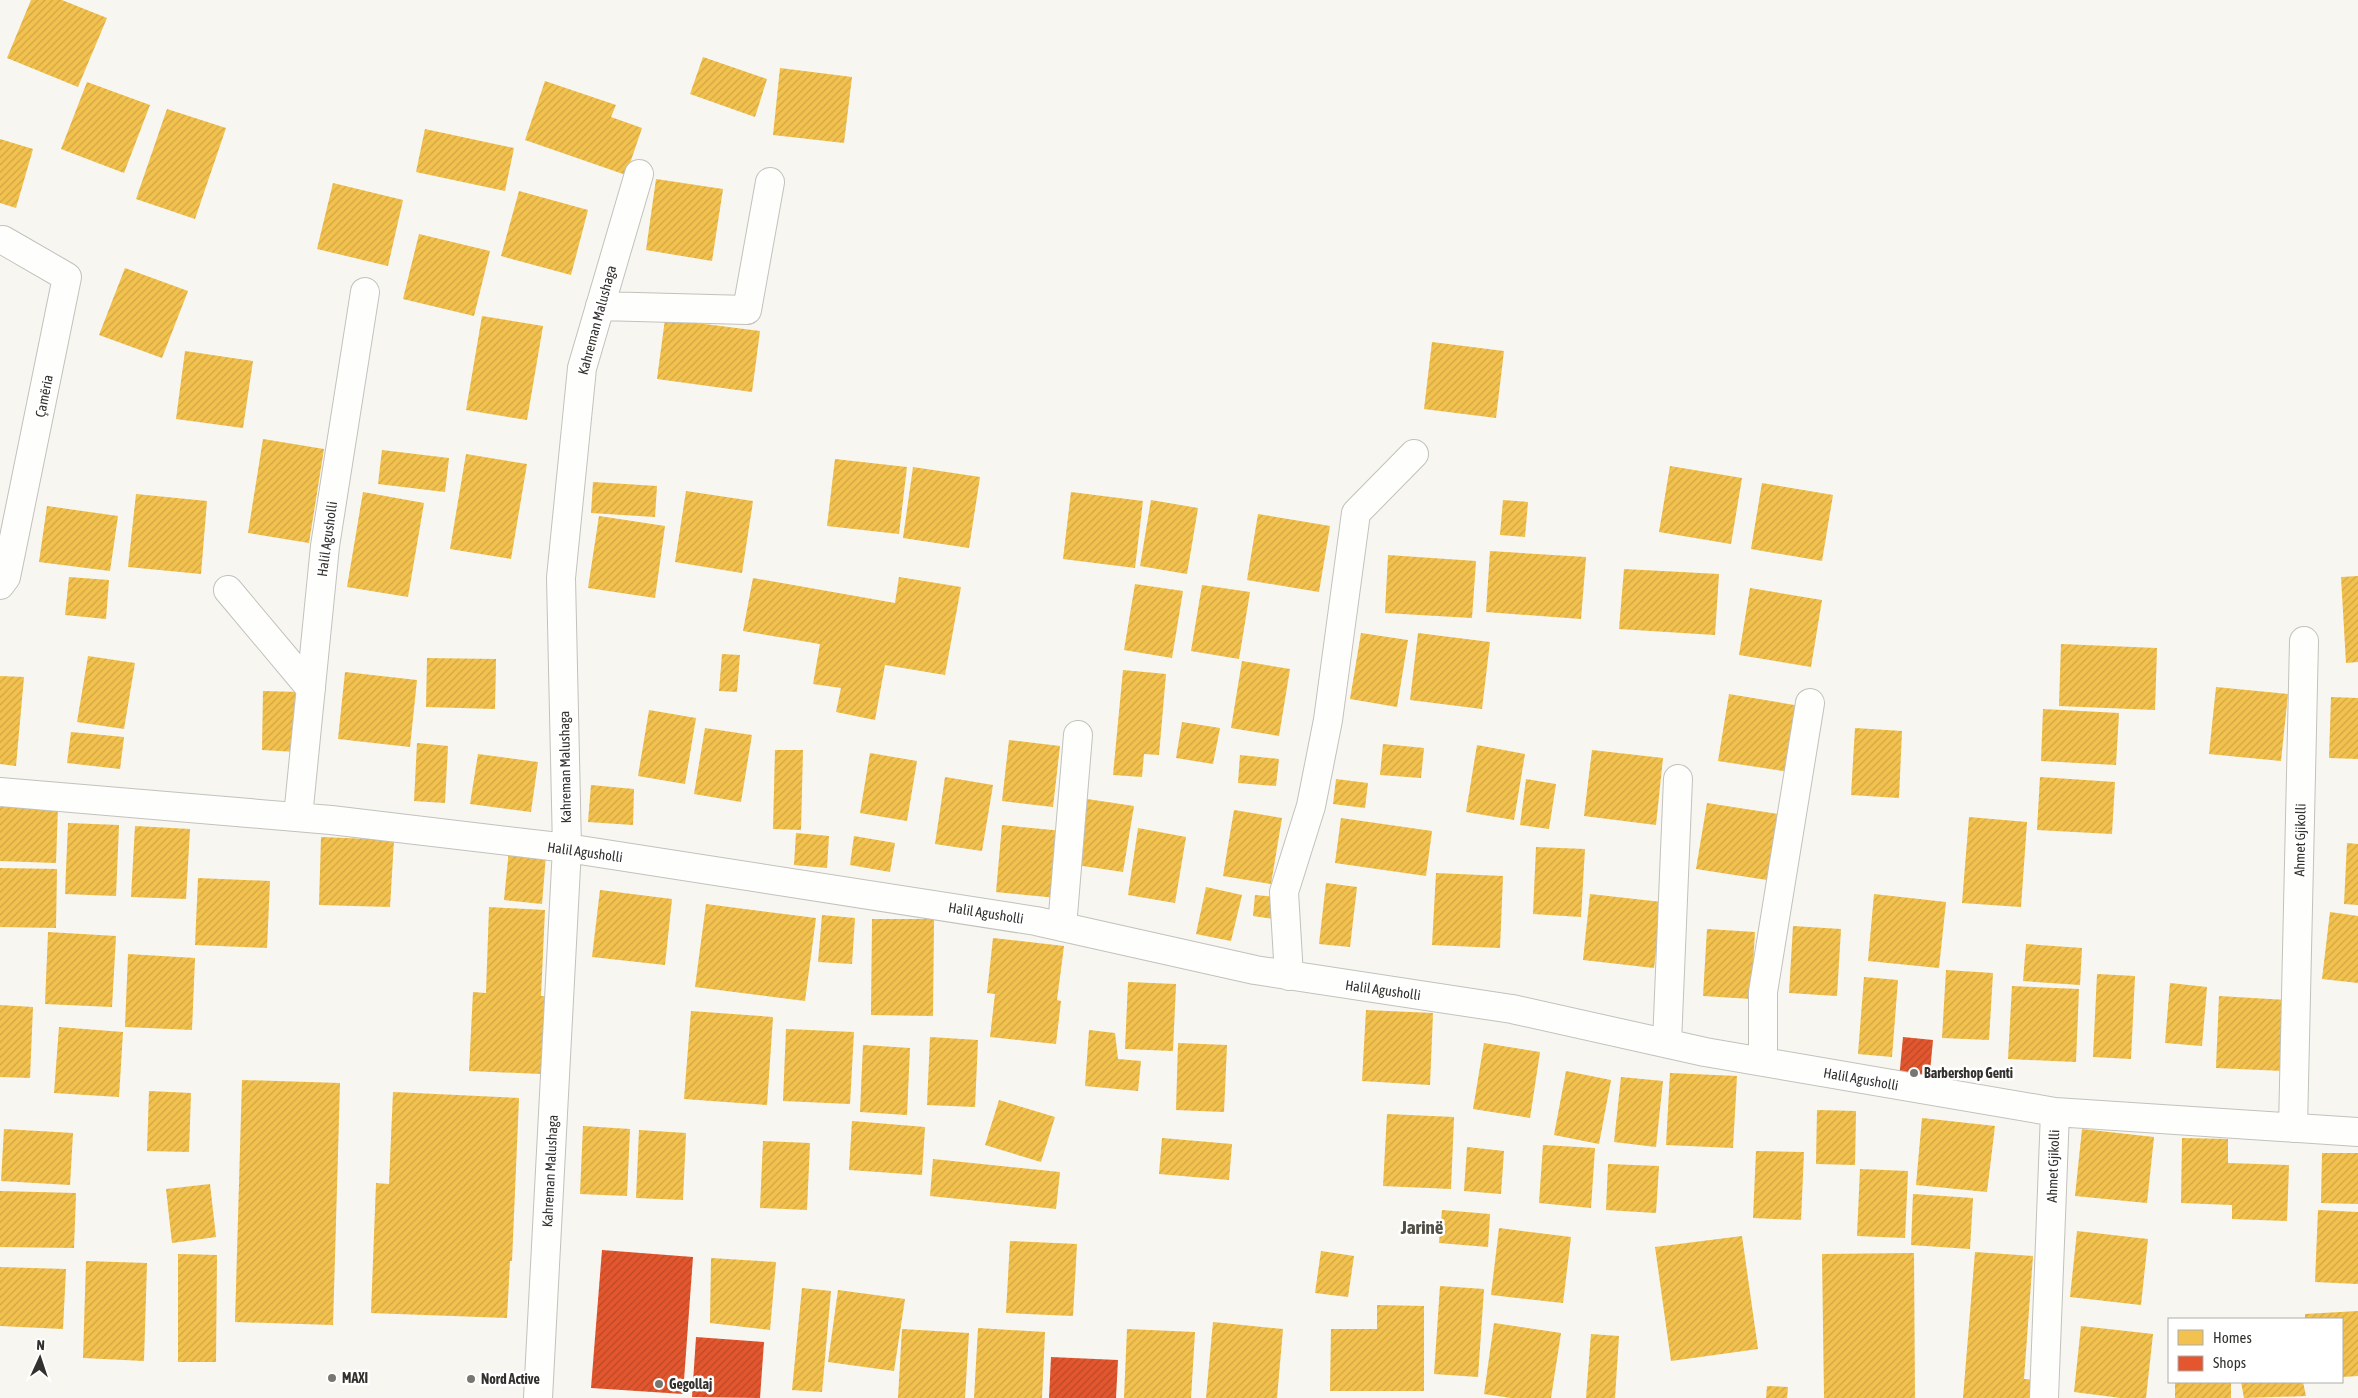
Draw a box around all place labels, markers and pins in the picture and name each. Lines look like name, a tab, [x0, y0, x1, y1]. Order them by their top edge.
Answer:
place label: Barbershop Genti	[1924, 1065, 2013, 1081]
marker: Barbershop Genti	[1908, 1067, 1920, 1079]
place label: MAXI	[342, 1370, 368, 1386]
place label: Nord Active	[481, 1371, 540, 1387]
marker: MAXI	[326, 1372, 338, 1384]
marker: Nord Active	[465, 1373, 477, 1385]
place label: Gegollaj	[669, 1376, 712, 1392]
marker: Gegollaj	[653, 1378, 665, 1390]

